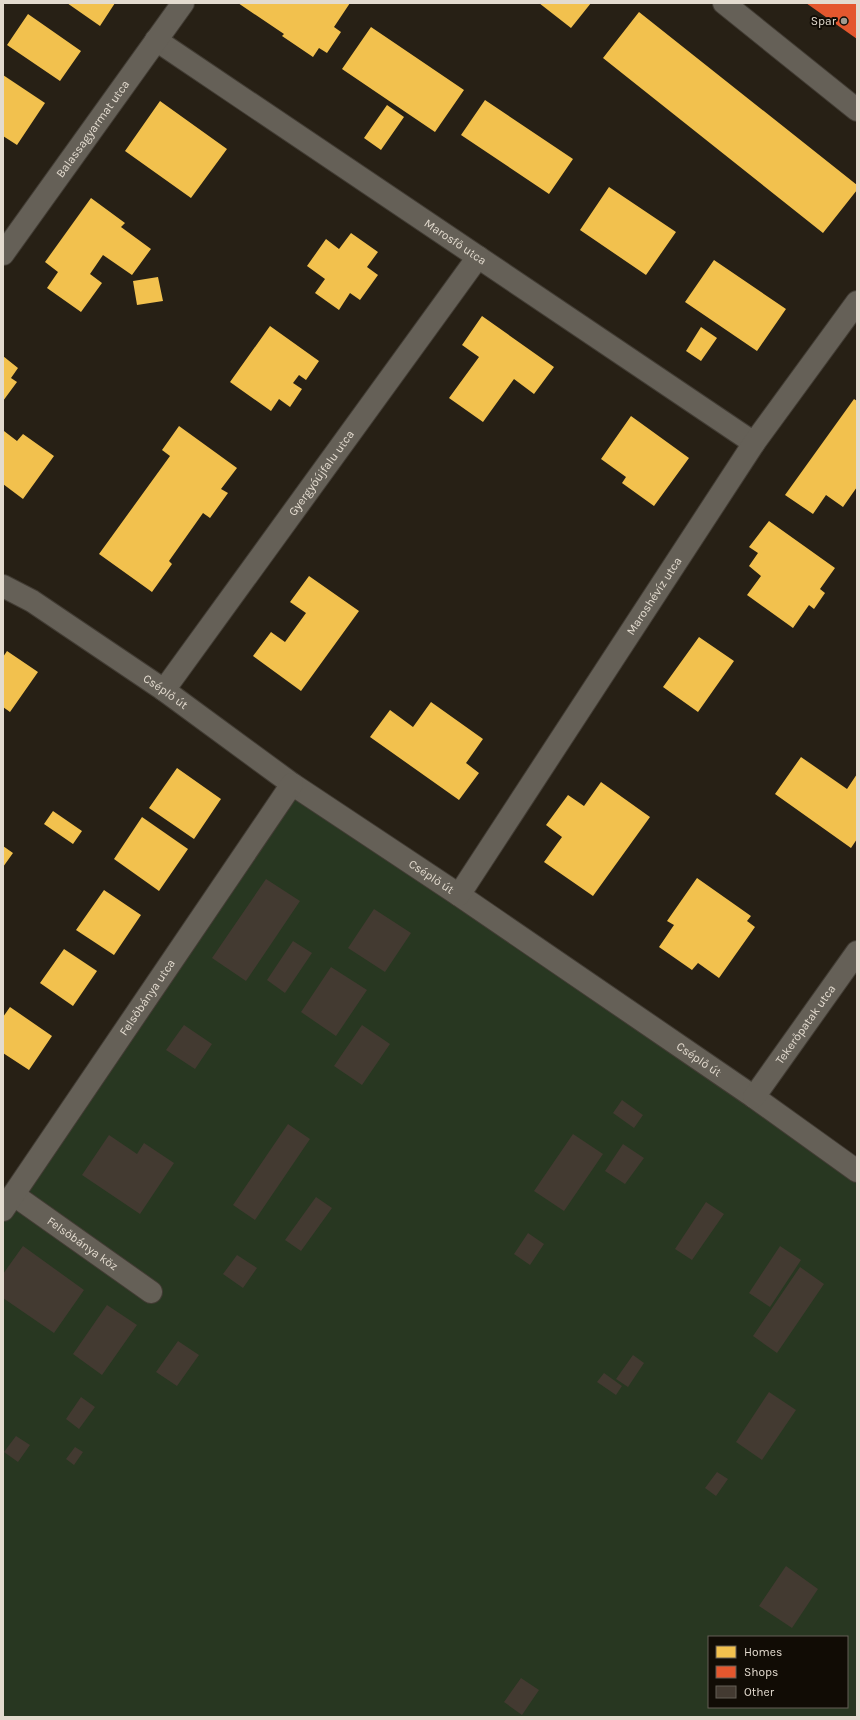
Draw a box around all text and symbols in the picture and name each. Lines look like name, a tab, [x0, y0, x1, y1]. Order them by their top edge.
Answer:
place label: Spar	[811, 14, 837, 28]
marker: Spar	[839, 16, 849, 26]
street label: Balassagyarmat utca	[53, 77, 132, 180]
street label: Marosfő utca	[422, 216, 489, 268]
street label: Gyergyóújfalu utca	[286, 427, 357, 519]
street label: Maroshévíz utca	[624, 554, 685, 638]
street label: Cséplő út	[141, 671, 191, 712]
street label: Cséplő út	[406, 857, 457, 897]
street label: Felsőbánya utca	[116, 957, 178, 1038]
street label: Tekerőpatak utca	[773, 982, 838, 1067]
street label: Cséplő út	[674, 1039, 725, 1080]
street label: Felsőbánya köz	[44, 1214, 121, 1274]
legend	[708, 1636, 848, 1708]
text: Homes	[744, 1645, 782, 1659]
text: Shops	[744, 1665, 778, 1679]
text: Other	[744, 1685, 775, 1699]

